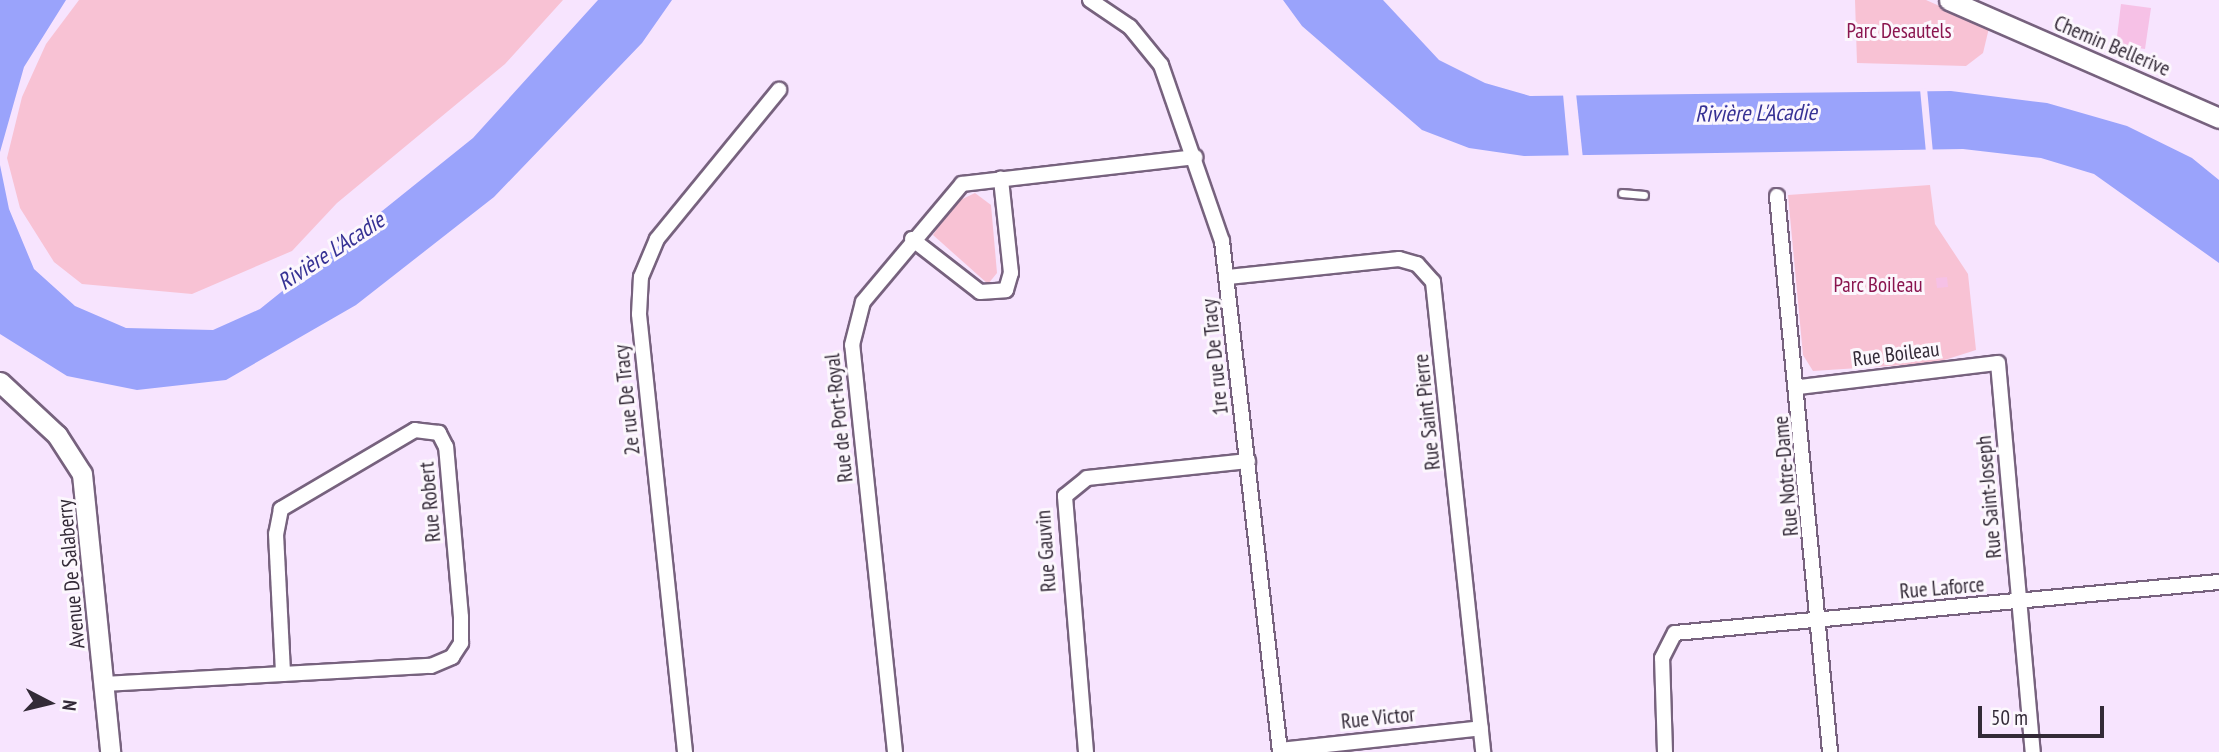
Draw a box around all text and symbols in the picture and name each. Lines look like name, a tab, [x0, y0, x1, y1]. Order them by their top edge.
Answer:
street label: Chemin Bellerive	[2050, 10, 2174, 82]
park label: Parc Desautels	[1846, 18, 1952, 44]
water label: Rivière L'Acadie	[1695, 98, 1817, 128]
water label: Rivière L'Acadie	[272, 206, 390, 296]
park label: Parc Boileau	[1833, 272, 1923, 298]
street label: 1re rue De Tracy	[1196, 297, 1234, 417]
street label: Rue Boileau	[1851, 336, 1941, 372]
street label: 2e rue De Tracy	[609, 343, 645, 457]
street label: Rue de Port-Royal	[820, 352, 858, 484]
street label: Rue Saint Pierre	[1408, 353, 1446, 471]
street label: Rue Notre-Dame	[1768, 415, 1804, 537]
street label: Rue Saint-Joseph	[1971, 435, 2007, 559]
street label: Rue Robert	[414, 461, 446, 543]
street label: Avenue De Salaberry	[52, 498, 90, 650]
street label: Rue Gauvin	[1031, 509, 1061, 593]
street label: Rue Laforce	[1899, 572, 1985, 604]
north arrow	[14, 668, 84, 738]
scale bar	[1981, 692, 2107, 736]
text: N	[57, 699, 82, 712]
street label: Rue Victor	[1340, 702, 1416, 734]
text: 50 m	[1991, 704, 2028, 731]

